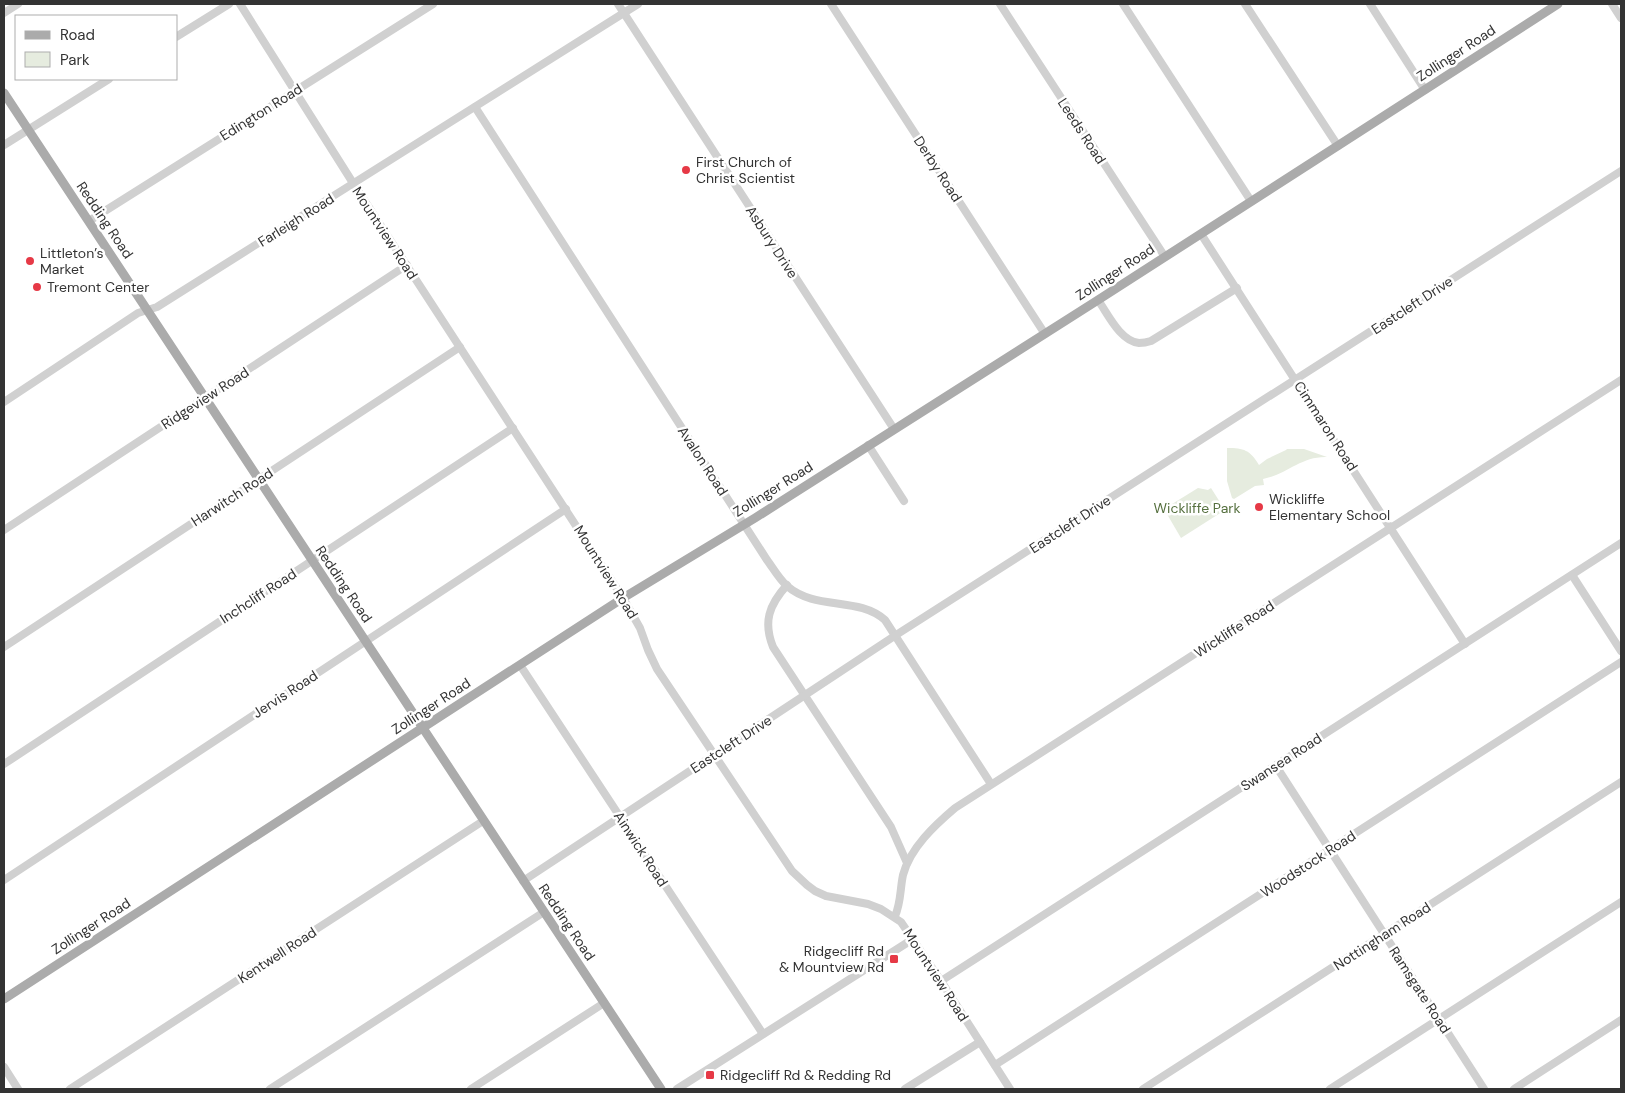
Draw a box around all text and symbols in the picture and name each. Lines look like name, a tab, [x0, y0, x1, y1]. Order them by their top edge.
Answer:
legend	[15, 15, 178, 80]
street label: Zollinger Road	[1413, 21, 1499, 85]
text: Road	[60, 25, 95, 45]
text: Park	[60, 50, 90, 70]
street label: Edington Road	[216, 80, 306, 144]
street label: Leeds Road	[1054, 95, 1110, 167]
street label: Derby Road	[910, 133, 966, 205]
place label: First Church of Christ Scientist	[696, 153, 795, 187]
marker: First Church of Christ Scientist	[680, 164, 692, 176]
street label: Redding Road	[73, 178, 137, 262]
street label: Mountview Road	[348, 183, 422, 283]
street label: Farleigh Road	[255, 189, 337, 251]
street label: Asbury Drive	[742, 202, 802, 282]
street label: Zollinger Road	[1072, 240, 1158, 304]
place label: Littleton’s Market	[40, 244, 104, 278]
marker: Littleton’s Market	[24, 255, 36, 267]
street label: Eastcleft Drive	[1368, 272, 1456, 338]
place label: Tremont Center	[47, 278, 149, 296]
marker: Tremont Center	[31, 281, 43, 293]
street label: Ridgeview Road	[158, 363, 252, 433]
street label: Cimmaron Road	[1290, 378, 1362, 474]
street label: Avalon Road	[674, 423, 732, 499]
street label: Zollinger Road	[730, 457, 816, 521]
street label: Harwitch Road	[188, 464, 276, 530]
place label: Wickliffe Elementary School	[1269, 490, 1390, 524]
street label: Eastcleft Drive	[1026, 491, 1114, 557]
park label: Wickliffe Park	[1153, 499, 1241, 517]
marker: Wickliffe Elementary School	[1253, 501, 1265, 513]
street label: Mountview Road	[570, 522, 642, 622]
street label: Redding Road	[312, 542, 376, 626]
street label: Inchcliff Road	[216, 565, 300, 627]
street label: Wickliffe Road	[1191, 596, 1277, 662]
street label: Jervis Road	[249, 666, 321, 722]
street label: Zollinger Road	[388, 674, 474, 738]
street label: Eastcleft Drive	[687, 711, 775, 777]
street label: Swansea Road	[1237, 729, 1325, 795]
street label: Ainwick Road	[610, 808, 672, 890]
street label: Woodstock Road	[1257, 827, 1359, 901]
street label: Redding Road	[535, 880, 599, 964]
street label: Zollinger Road	[48, 894, 134, 958]
street label: Nottingham Road	[1330, 898, 1434, 974]
street label: Kentwell Road	[234, 923, 320, 987]
street label: Mountview Road	[899, 925, 973, 1025]
place label: Ridgecliff Rd & Mountview Rd	[779, 942, 884, 976]
street label: Ramsgate Road	[1385, 943, 1455, 1037]
marker: Ridgecliff Rd & Mountview Rd	[888, 953, 900, 965]
place label: Ridgecliff Rd & Redding Rd	[720, 1066, 891, 1084]
marker: Ridgecliff Rd & Redding Rd	[704, 1069, 716, 1081]

